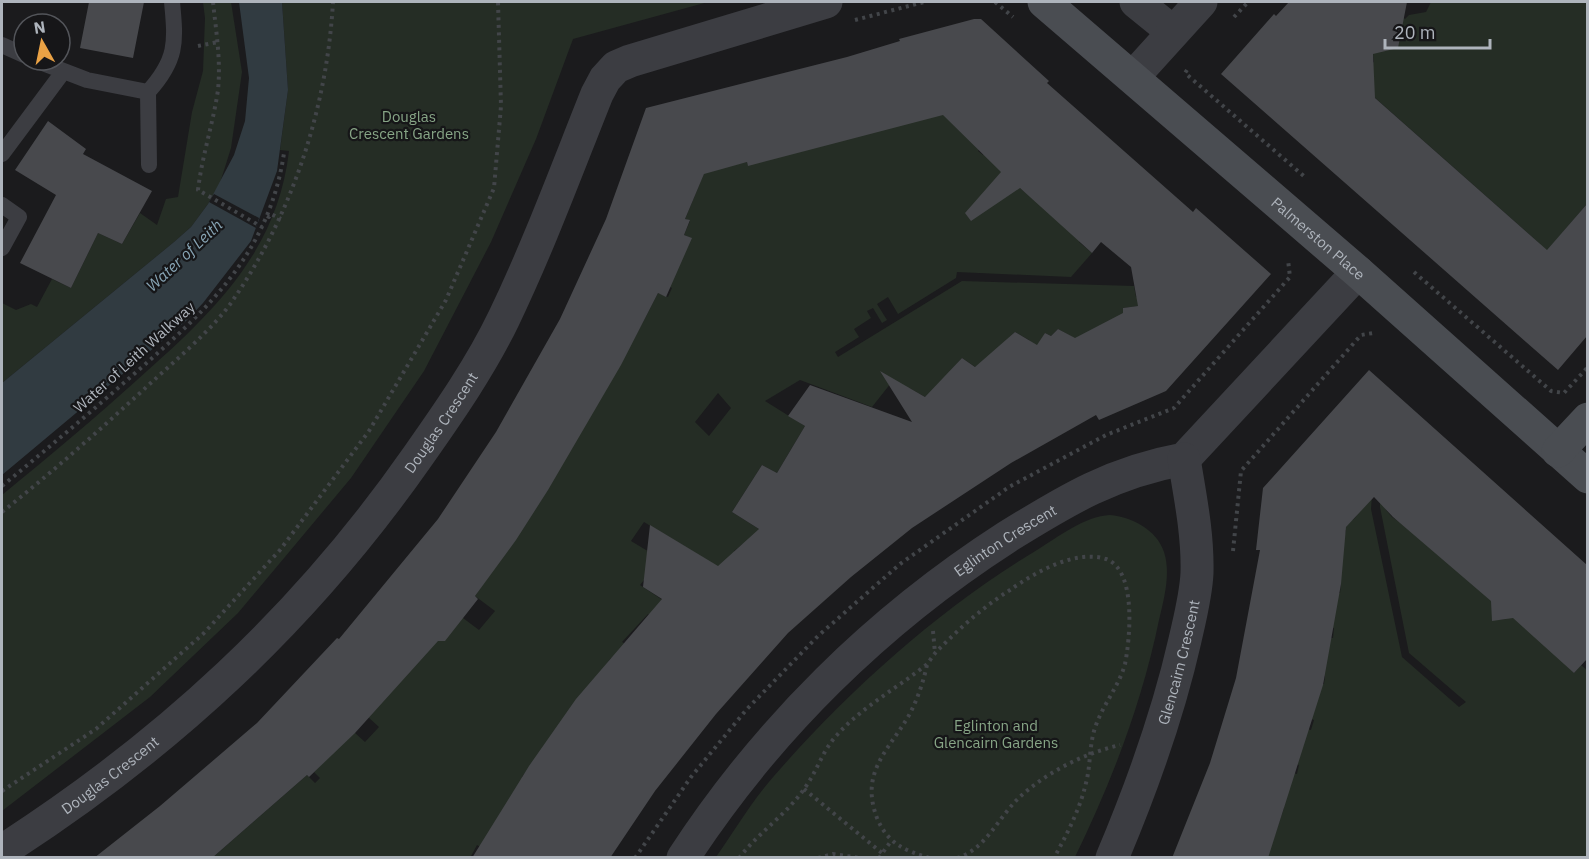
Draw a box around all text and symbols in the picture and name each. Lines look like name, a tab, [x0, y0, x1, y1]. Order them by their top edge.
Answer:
north arrow	[12, 12, 72, 72]
scale bar	[1385, 12, 1490, 50]
text: N	[32, 16, 47, 38]
text: 20 m	[1394, 21, 1436, 44]
park label: Douglas Crescent Gardens	[349, 107, 469, 143]
street label: Palmerston Place	[1268, 192, 1369, 284]
water label: Water of Leith	[142, 215, 226, 295]
street label: Water of Leith Walkway	[69, 297, 199, 417]
street label: Douglas Crescent	[400, 368, 482, 476]
street label: Eglinton Crescent	[950, 500, 1060, 580]
street label: Glencairn Crescent	[1153, 598, 1203, 727]
park label: Eglinton and Glencairn Gardens	[934, 716, 1058, 752]
street label: Douglas Crescent	[57, 732, 162, 818]

